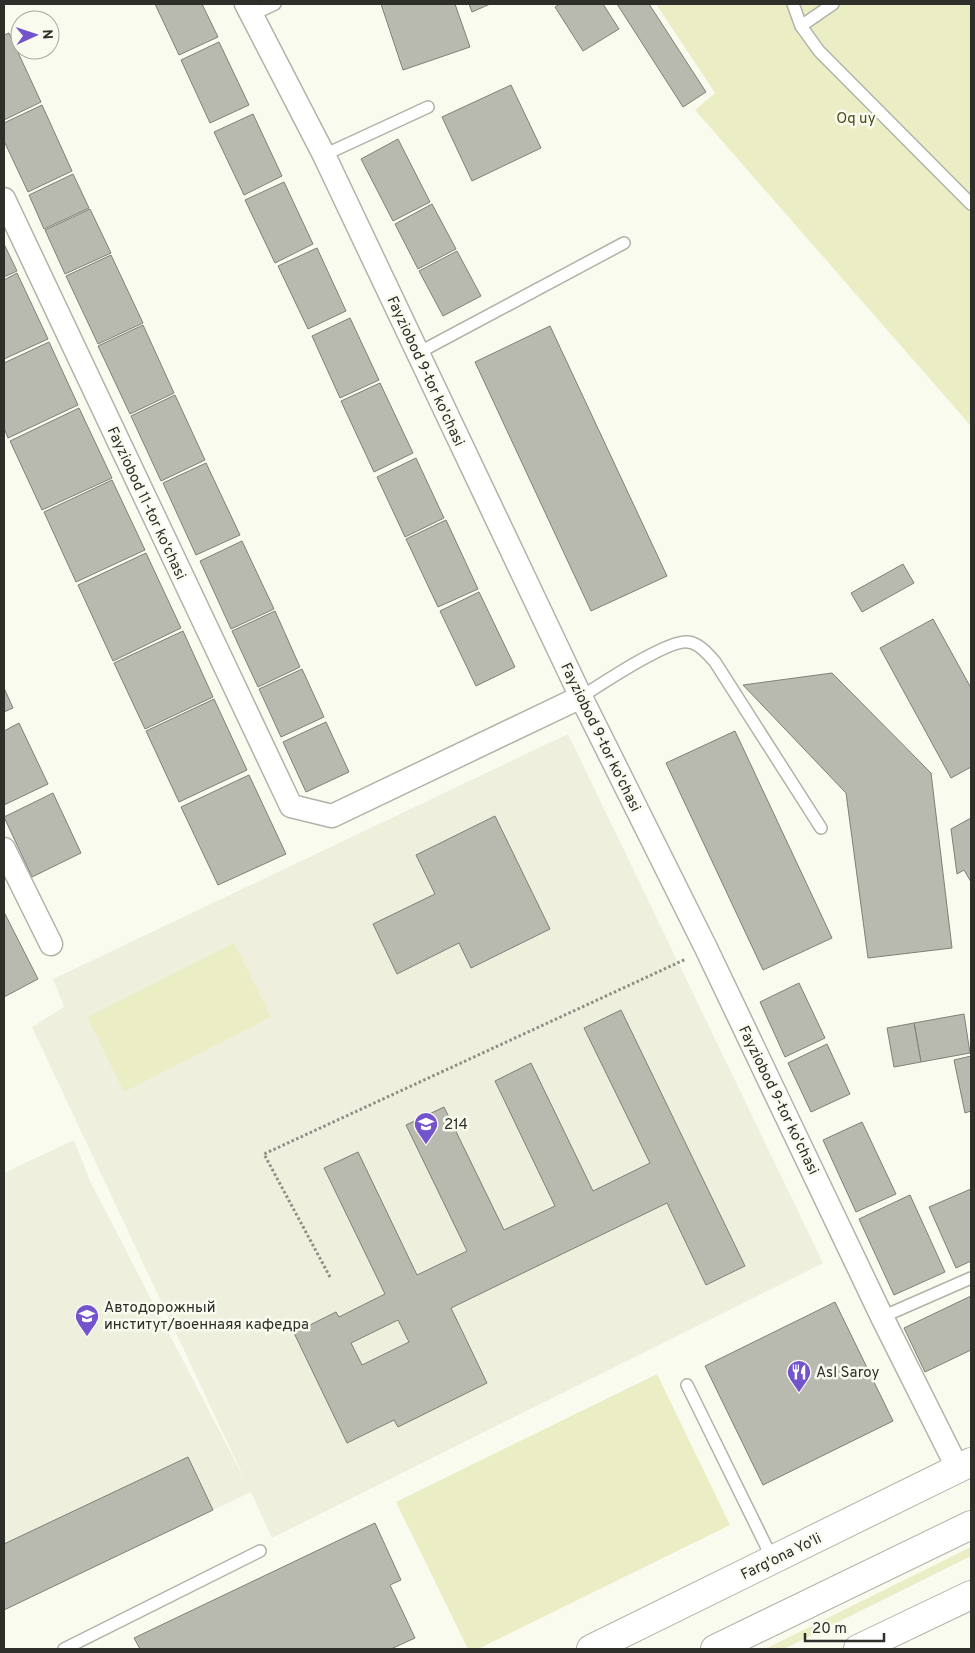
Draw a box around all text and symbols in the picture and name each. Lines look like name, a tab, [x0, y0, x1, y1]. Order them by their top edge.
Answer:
north arrow	[10, 10, 60, 60]
text: N	[38, 29, 55, 40]
park label: Oq uy	[836, 110, 876, 129]
street label: Fayziobod 9-tor ko'chasi	[381, 293, 468, 450]
street label: Fayziobod 11-tor ko'chasi	[102, 424, 189, 583]
street label: Fayziobod 9-tor ko'chasi	[555, 660, 644, 815]
street label: Fayziobod 9-tor ko'chasi	[733, 1023, 822, 1178]
school or university icon: 214	[413, 1111, 439, 1145]
place label: 214	[444, 1116, 468, 1135]
place label: Автодорожный институт/военнаяя кафедра	[104, 1299, 309, 1335]
school or university icon: Автодорожный институт/военнаяя кафедра	[74, 1303, 100, 1337]
restaurant icon: Asl Saroy	[786, 1359, 812, 1393]
place label: Asl Saroy	[816, 1364, 879, 1383]
street label: Farg'ona Yo'li	[738, 1530, 825, 1585]
scale bar	[805, 1610, 884, 1642]
text: 20 m	[812, 1620, 847, 1639]

